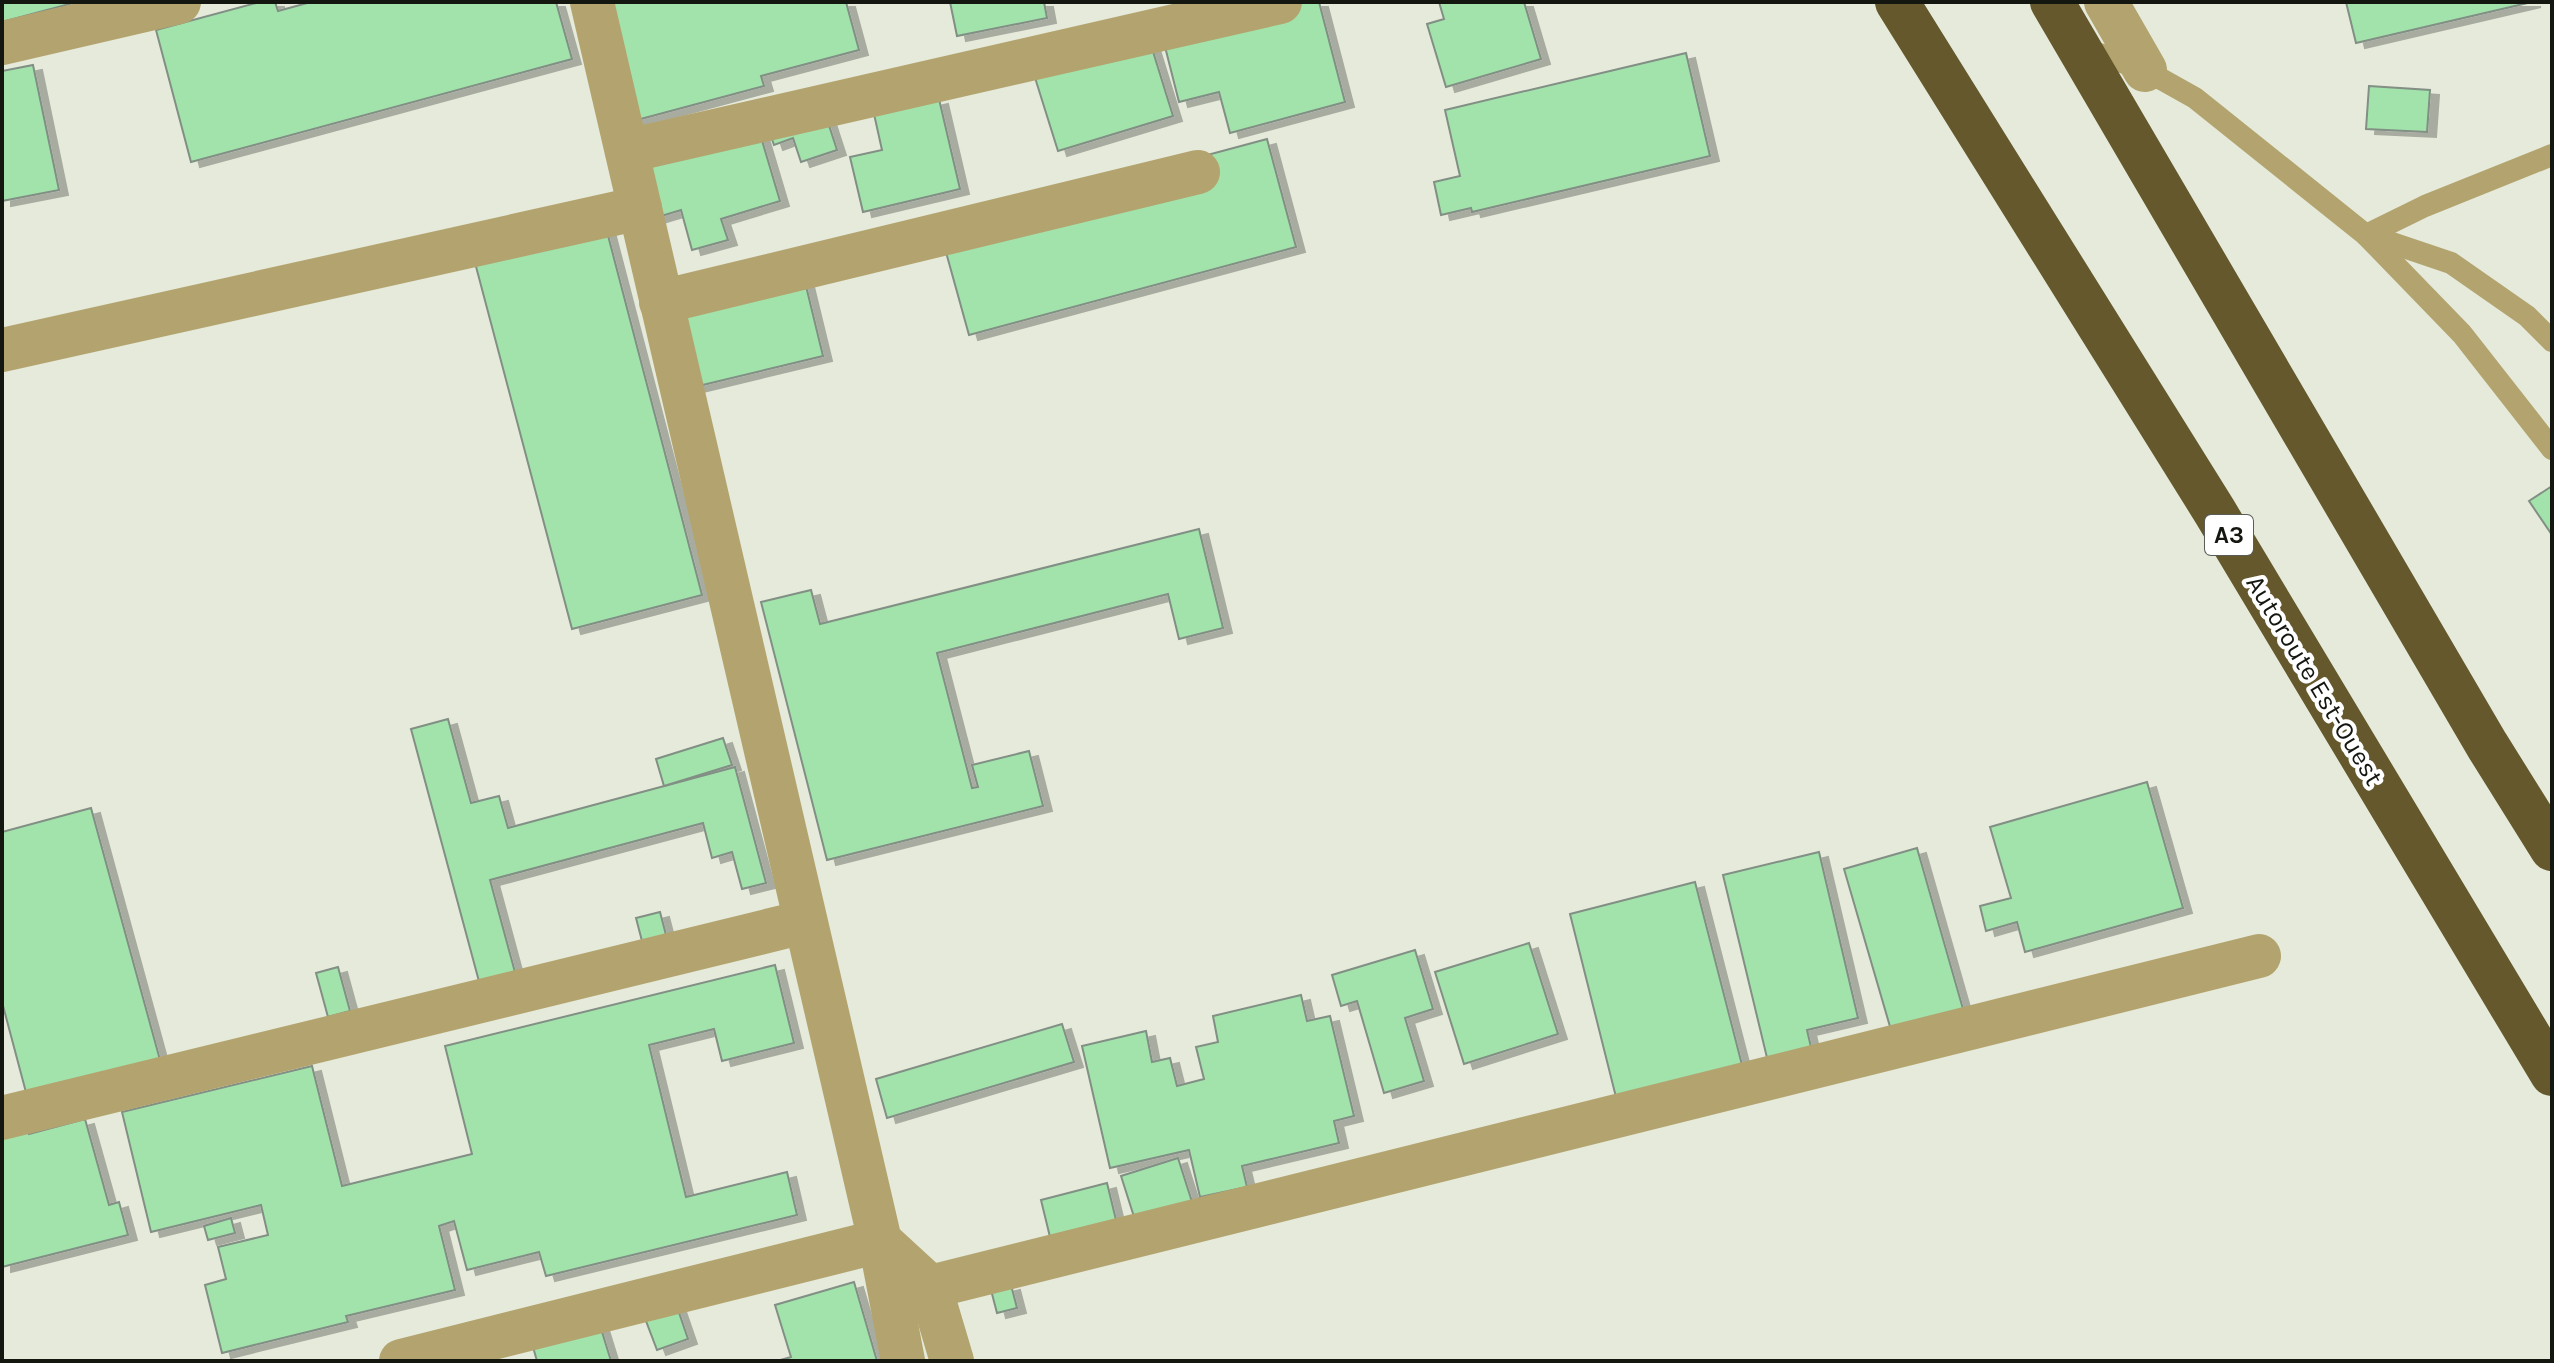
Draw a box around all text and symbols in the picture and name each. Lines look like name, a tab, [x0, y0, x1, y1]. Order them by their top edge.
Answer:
road number: A3	[2205, 515, 2253, 555]
street label: Autoroute Est-Ouest	[2240, 570, 2390, 791]

